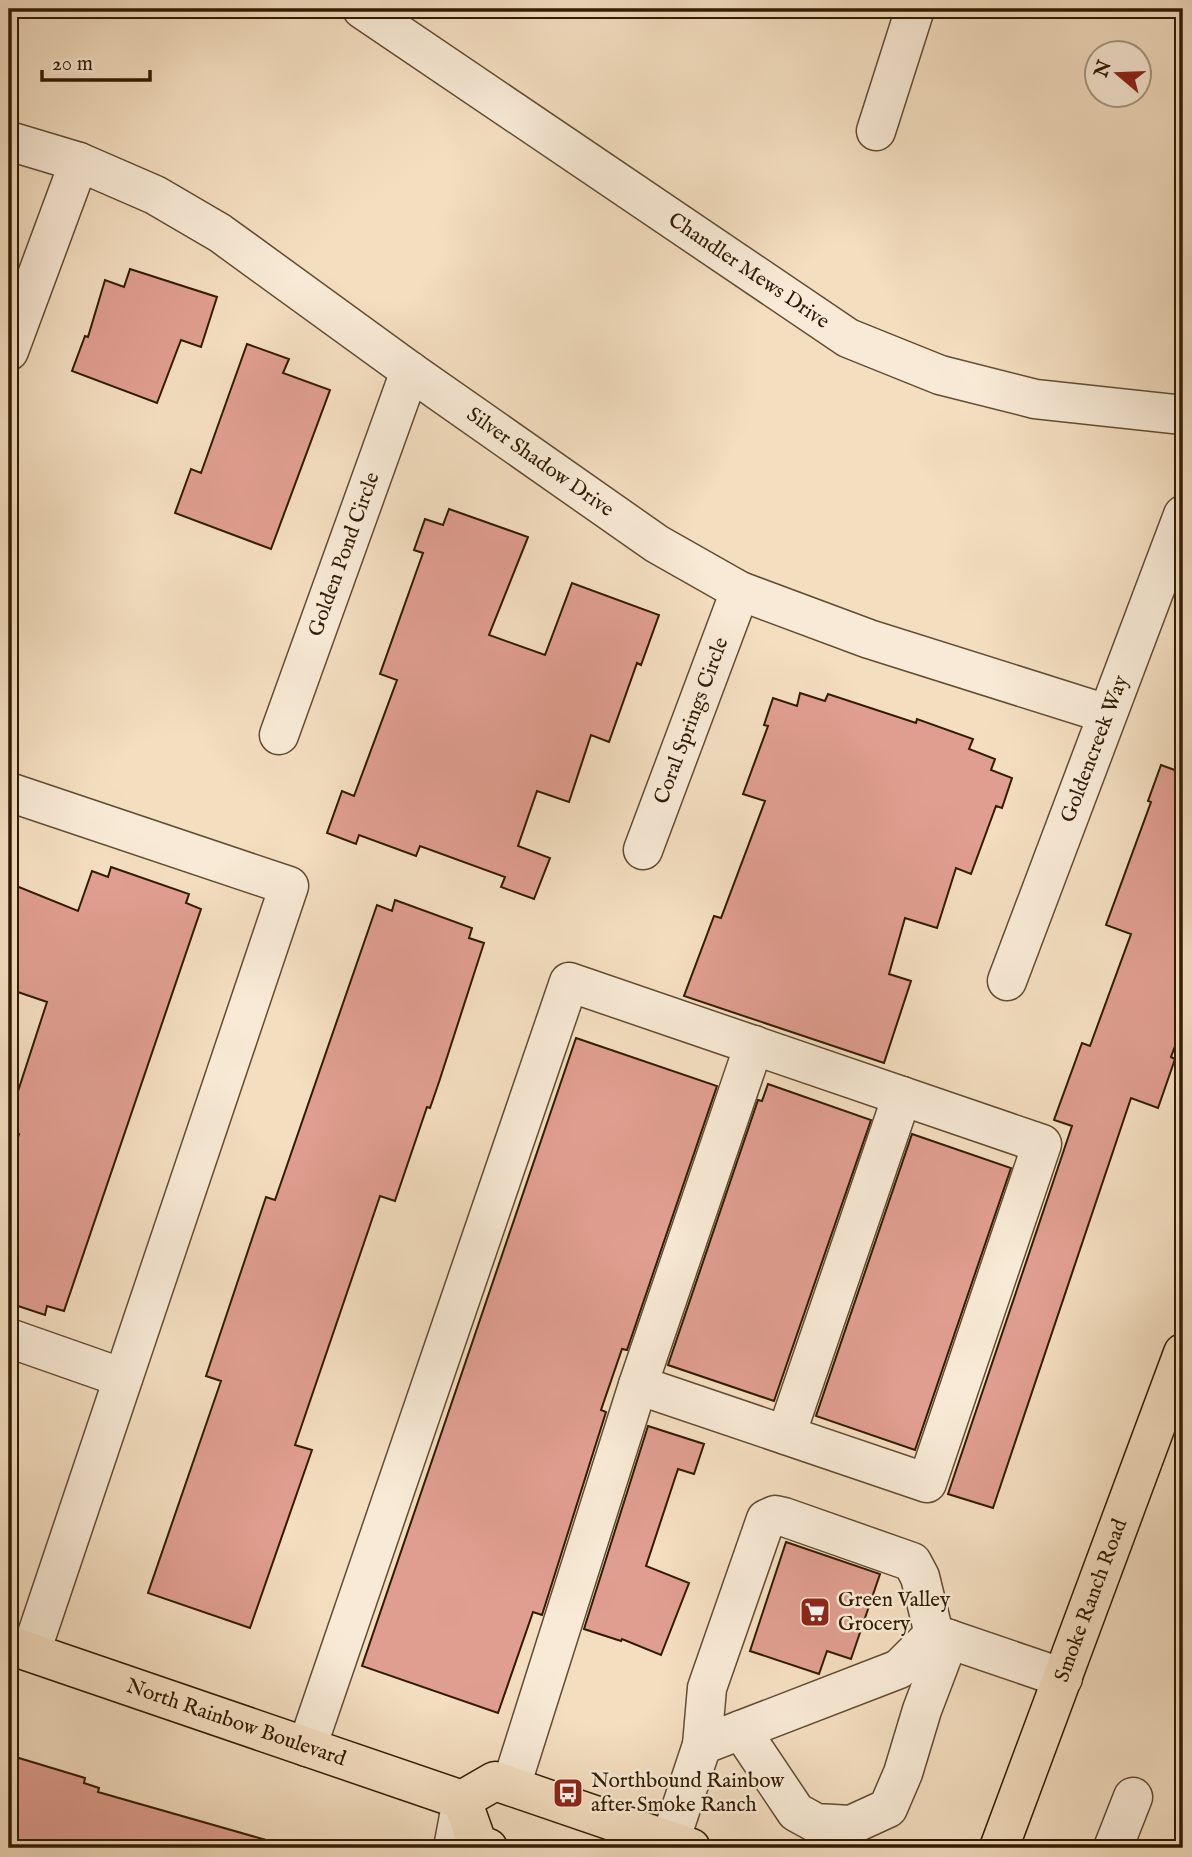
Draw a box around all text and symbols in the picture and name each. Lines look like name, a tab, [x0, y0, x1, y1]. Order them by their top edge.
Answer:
scale bar	[42, 38, 150, 82]
north arrow	[1084, 38, 1154, 108]
text: 20 m	[52, 51, 93, 78]
text: N	[1089, 57, 1118, 82]
street label: Chandler Mews Drive	[663, 207, 835, 335]
street label: Silver Shadow Drive	[461, 401, 619, 523]
street label: Golden Pond Circle	[302, 468, 386, 640]
street label: Coral Springs Circle	[648, 633, 735, 808]
street label: Goldencreek Way	[1055, 671, 1135, 826]
street label: Smoke Ranch Road	[1048, 1515, 1134, 1686]
place label: Green Valley Grocery	[838, 1587, 951, 1638]
supermarket icon: Green Valley Grocery	[798, 1595, 832, 1629]
street label: North Rainbow Boulevard	[123, 1673, 350, 1773]
place label: Northbound Rainbow after Smoke Ranch	[591, 1768, 785, 1819]
bus stop icon: Northbound Rainbow after Smoke Ranch	[551, 1776, 585, 1810]

